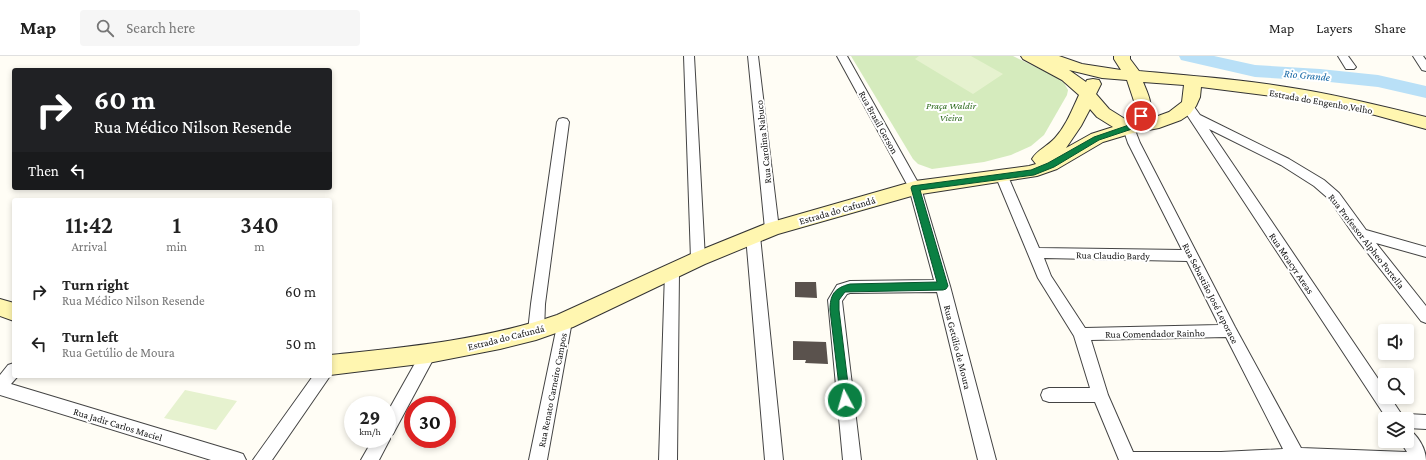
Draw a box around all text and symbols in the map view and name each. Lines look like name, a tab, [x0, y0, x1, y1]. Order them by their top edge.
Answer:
search box	[80, 10, 360, 46]
text: Map	[20, 17, 56, 38]
icon: search	[94, 17, 116, 39]
text: Search here	[126, 20, 195, 36]
text: Map	[1269, 20, 1294, 36]
text: Layers	[1316, 20, 1353, 36]
text: Share	[1375, 20, 1406, 36]
water label: Rio Grande	[1283, 67, 1331, 83]
icon: right	[28, 84, 80, 136]
text: 60 m	[94, 84, 155, 115]
street label: Estrada do Engenho Velho	[1268, 87, 1373, 116]
street label: Rua Brasil Gerson	[857, 89, 901, 156]
pin	[1124, 99, 1158, 133]
street label: Rua Carolina Nabuco	[754, 100, 773, 184]
park label: Praça Waldir Vieira	[926, 100, 976, 123]
icon: arrive	[1130, 105, 1152, 127]
text: Rua Médico Nilson Resende	[94, 117, 292, 137]
icon: left	[67, 160, 89, 182]
text: Then	[28, 163, 59, 179]
street label: Rua Professor Alpheo Portella	[1326, 192, 1407, 291]
street label: Estrada do Cafundá	[798, 194, 877, 227]
text: 11:42	[65, 211, 113, 238]
text: 1	[172, 211, 181, 238]
text: 340	[240, 211, 279, 238]
street label: Rua Moacyr Areas	[1267, 231, 1316, 296]
text: Arrival	[71, 239, 107, 254]
text: min	[166, 239, 187, 254]
text: m	[254, 239, 265, 254]
street label: Rua Sebastião José Leporace	[1180, 241, 1241, 346]
street label: Rua Claudio Bardy	[1076, 249, 1150, 262]
text: Turn right	[62, 277, 129, 293]
icon: right	[28, 281, 50, 303]
text: 60 m	[285, 284, 316, 300]
text: Rua Médico Nilson Resende	[62, 293, 205, 308]
street label: Rua Getúlio de Moura	[942, 304, 973, 391]
street label: Estrada do Cafundá	[467, 323, 546, 352]
map controls	[1378, 324, 1414, 448]
button: sound	[1378, 324, 1414, 360]
street label: Rua Comendador Rainho	[1105, 327, 1205, 340]
text: Turn left	[62, 329, 118, 345]
street label: Rua Renato Carneiro Campos	[536, 332, 569, 448]
icon: left	[28, 333, 50, 355]
text: 50 m	[286, 336, 316, 352]
text: Rua Getúlio de Moura	[62, 345, 175, 360]
button: search	[1378, 368, 1414, 404]
position arrow	[824, 379, 866, 421]
speed limit sign: 30	[404, 396, 456, 448]
street label: Rua Jadir Carlos Maciel	[72, 406, 164, 443]
text: 29	[359, 406, 381, 428]
button: layers	[1378, 412, 1414, 448]
text: km/h	[359, 426, 381, 437]

